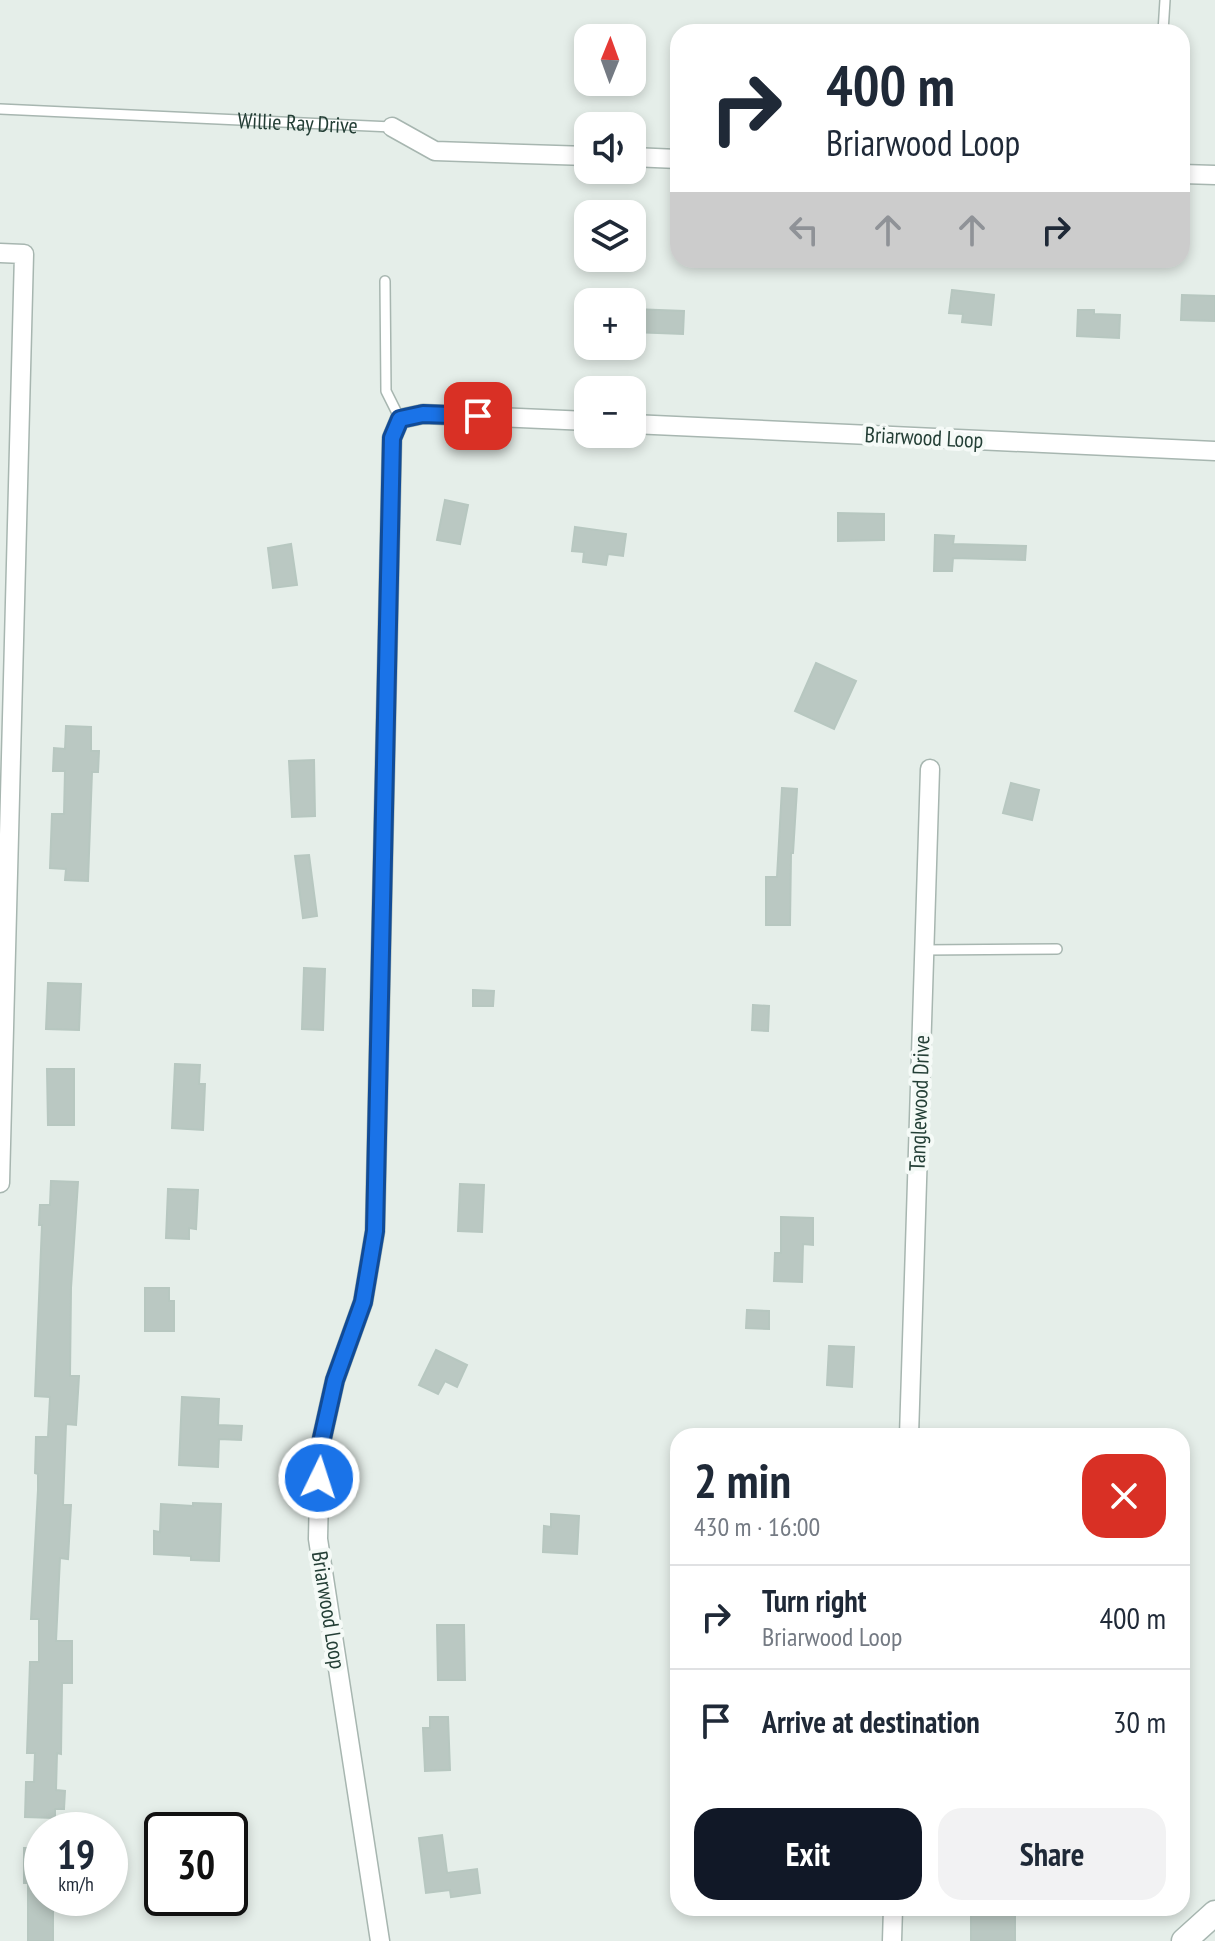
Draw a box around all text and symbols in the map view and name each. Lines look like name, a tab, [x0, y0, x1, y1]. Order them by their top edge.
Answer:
north arrow	[574, 24, 646, 96]
map controls	[574, 24, 646, 448]
text: 400 m	[826, 49, 955, 121]
icon: right	[694, 56, 798, 160]
street label: Willie Ray Drive	[237, 106, 358, 139]
button: sound	[574, 112, 646, 184]
text: Briarwood Loop	[826, 119, 1020, 166]
button: layers	[574, 200, 646, 272]
icon: left	[782, 208, 826, 252]
icon: ahead	[866, 208, 910, 252]
icon: ahead	[950, 208, 994, 252]
icon: right	[1034, 208, 1078, 252]
button: +	[574, 288, 646, 360]
button: −	[574, 376, 646, 448]
pin	[444, 382, 512, 450]
icon: arrive	[456, 394, 500, 438]
street label: Briarwood Loop	[864, 420, 984, 454]
street label: Tanglewood Drive	[903, 1035, 935, 1171]
position arrow	[277, 1436, 361, 1520]
text: 2 min	[694, 1449, 791, 1511]
button: close	[1082, 1454, 1166, 1538]
text: 430 m · 16:00	[694, 1510, 820, 1543]
street label: Briarwood Loop	[306, 1549, 352, 1671]
text: Turn right	[762, 1581, 866, 1620]
icon: right	[694, 1595, 738, 1639]
text: 400 m	[1100, 1598, 1166, 1637]
text: Briarwood Loop	[762, 1620, 902, 1653]
icon: arrive	[694, 1699, 738, 1743]
text: Arrive at destination	[762, 1702, 980, 1741]
text: 30 m	[1113, 1702, 1166, 1741]
button: Exit	[694, 1808, 922, 1900]
button: Share	[938, 1808, 1166, 1900]
speed limit sign: 30	[144, 1812, 248, 1916]
text: 19	[57, 1828, 95, 1880]
text: km/h	[58, 1871, 94, 1897]

